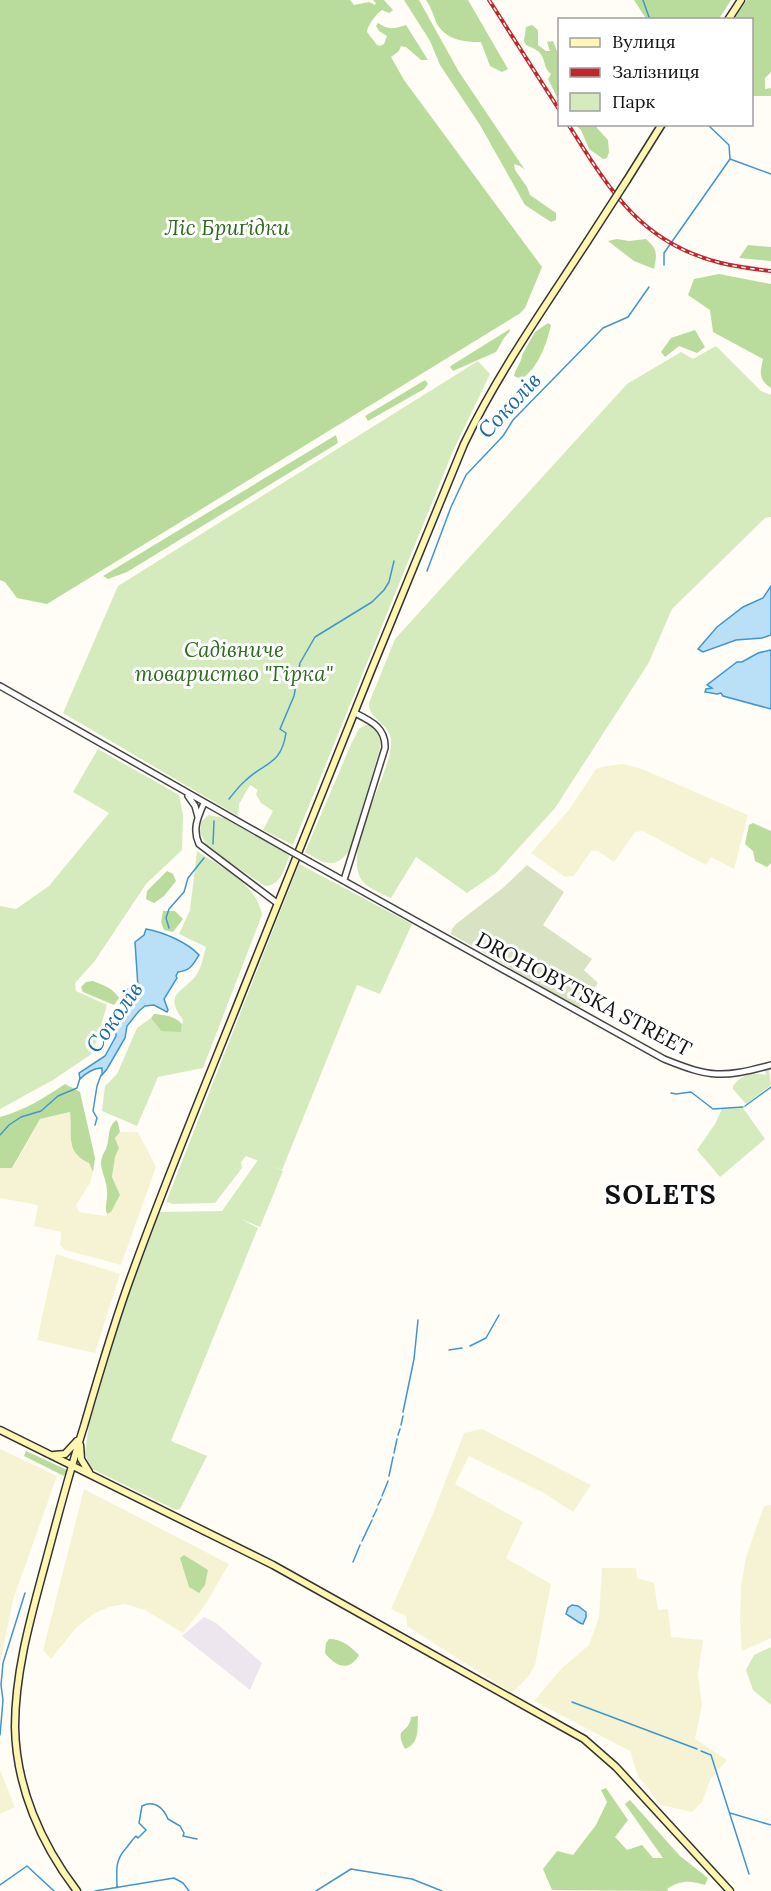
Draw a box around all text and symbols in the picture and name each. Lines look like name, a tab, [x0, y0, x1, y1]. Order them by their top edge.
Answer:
legend	[558, 18, 753, 126]
text: Вулиця	[612, 30, 675, 53]
text: Залізниця	[612, 60, 700, 83]
text: Парк	[612, 90, 656, 113]
park label: Ліс Бриґідки	[164, 214, 290, 241]
water label: Соколів	[471, 366, 547, 444]
park label: Садівниче товариство "Гірка"	[135, 636, 333, 687]
street label: DROHOBYTSKA STREET	[471, 926, 697, 1062]
water label: Соколів	[80, 976, 148, 1058]
district label: SOLETS	[605, 1177, 717, 1211]

